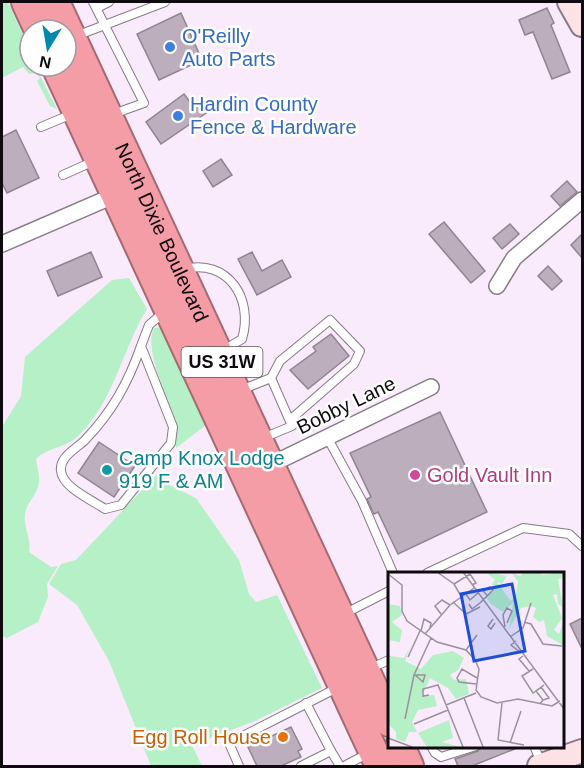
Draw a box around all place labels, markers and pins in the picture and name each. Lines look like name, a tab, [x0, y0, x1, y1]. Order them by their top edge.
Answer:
place label: O'Reilly Auto Parts	[182, 25, 275, 70]
marker: O'Reilly Auto Parts	[163, 40, 177, 54]
place label: Hardin County Fence & Hardware	[190, 93, 357, 138]
marker: Hardin County Fence & Hardware	[171, 109, 185, 123]
place label: Camp Knox Lodge 919 F & AM	[119, 447, 285, 492]
marker: Camp Knox Lodge 919 F & AM	[100, 463, 114, 477]
place label: Gold Vault Inn	[427, 464, 552, 486]
marker: Gold Vault Inn	[408, 468, 422, 482]
place label: Egg Roll House	[132, 726, 271, 748]
marker: Egg Roll House	[276, 730, 290, 744]

